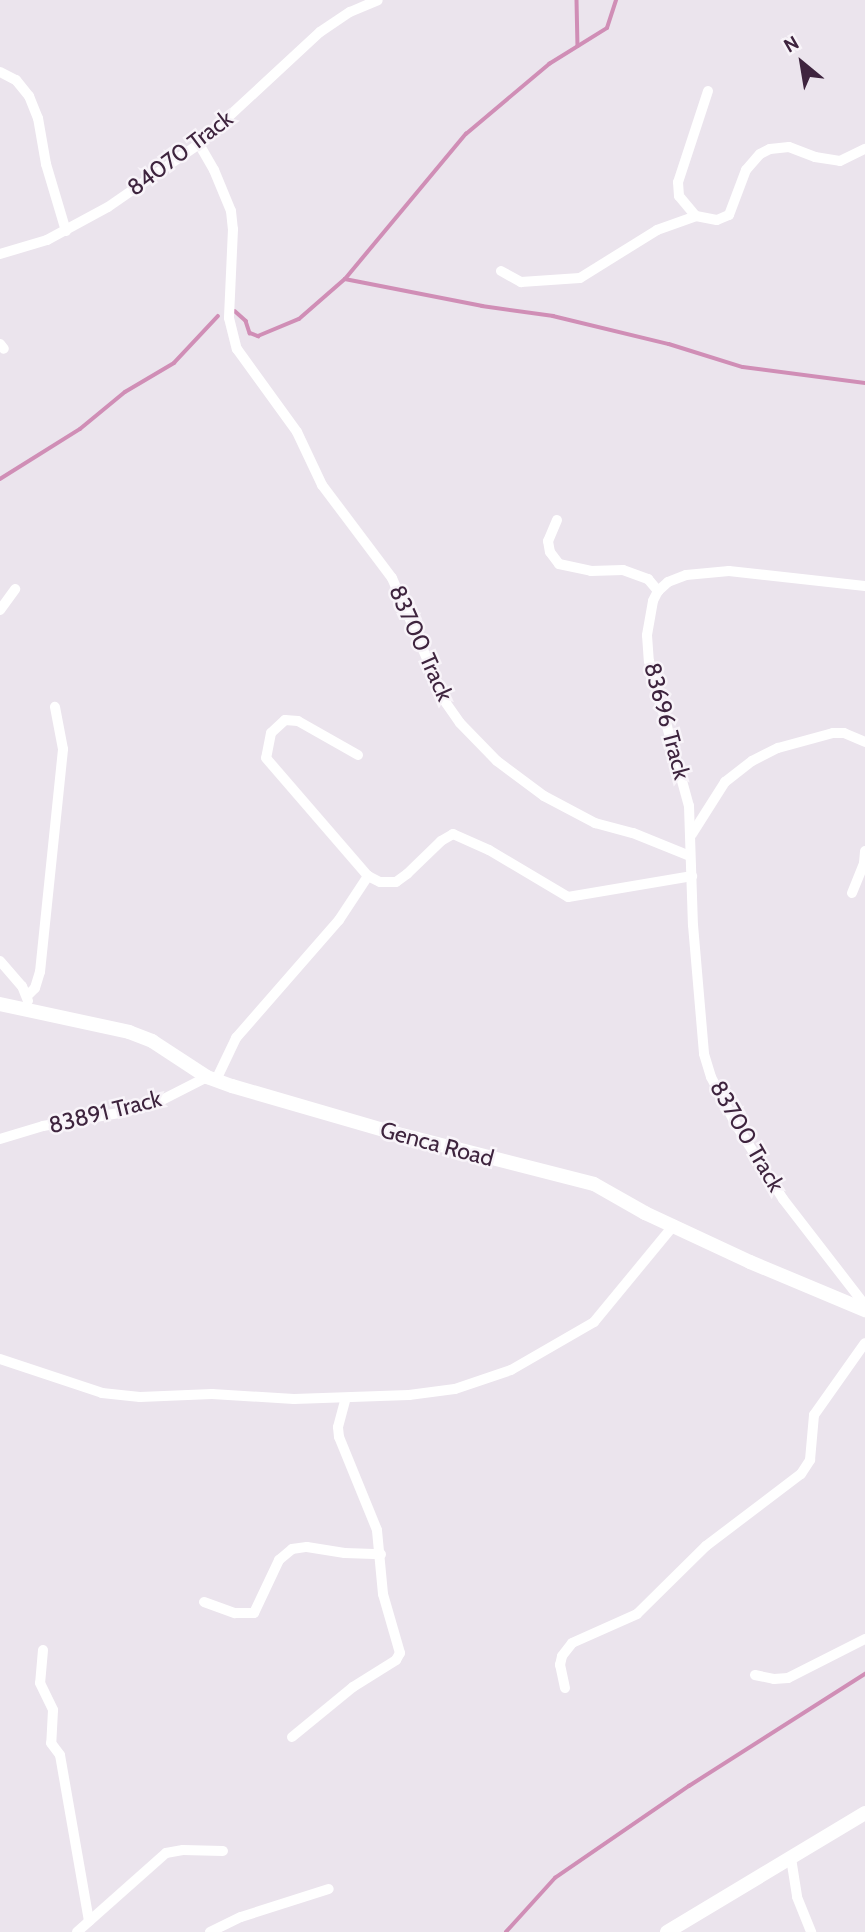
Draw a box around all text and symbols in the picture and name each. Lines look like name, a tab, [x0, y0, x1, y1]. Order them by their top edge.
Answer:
north arrow	[767, 28, 837, 98]
text: N	[780, 31, 803, 58]
street label: 84070 Track	[122, 104, 238, 202]
street label: 83700 Track	[383, 581, 459, 705]
street label: 83696 Track	[638, 660, 696, 782]
street label: 83700 Track	[704, 1075, 790, 1197]
street label: 83891 Track	[46, 1085, 164, 1139]
street label: Genca Road	[377, 1116, 497, 1172]

